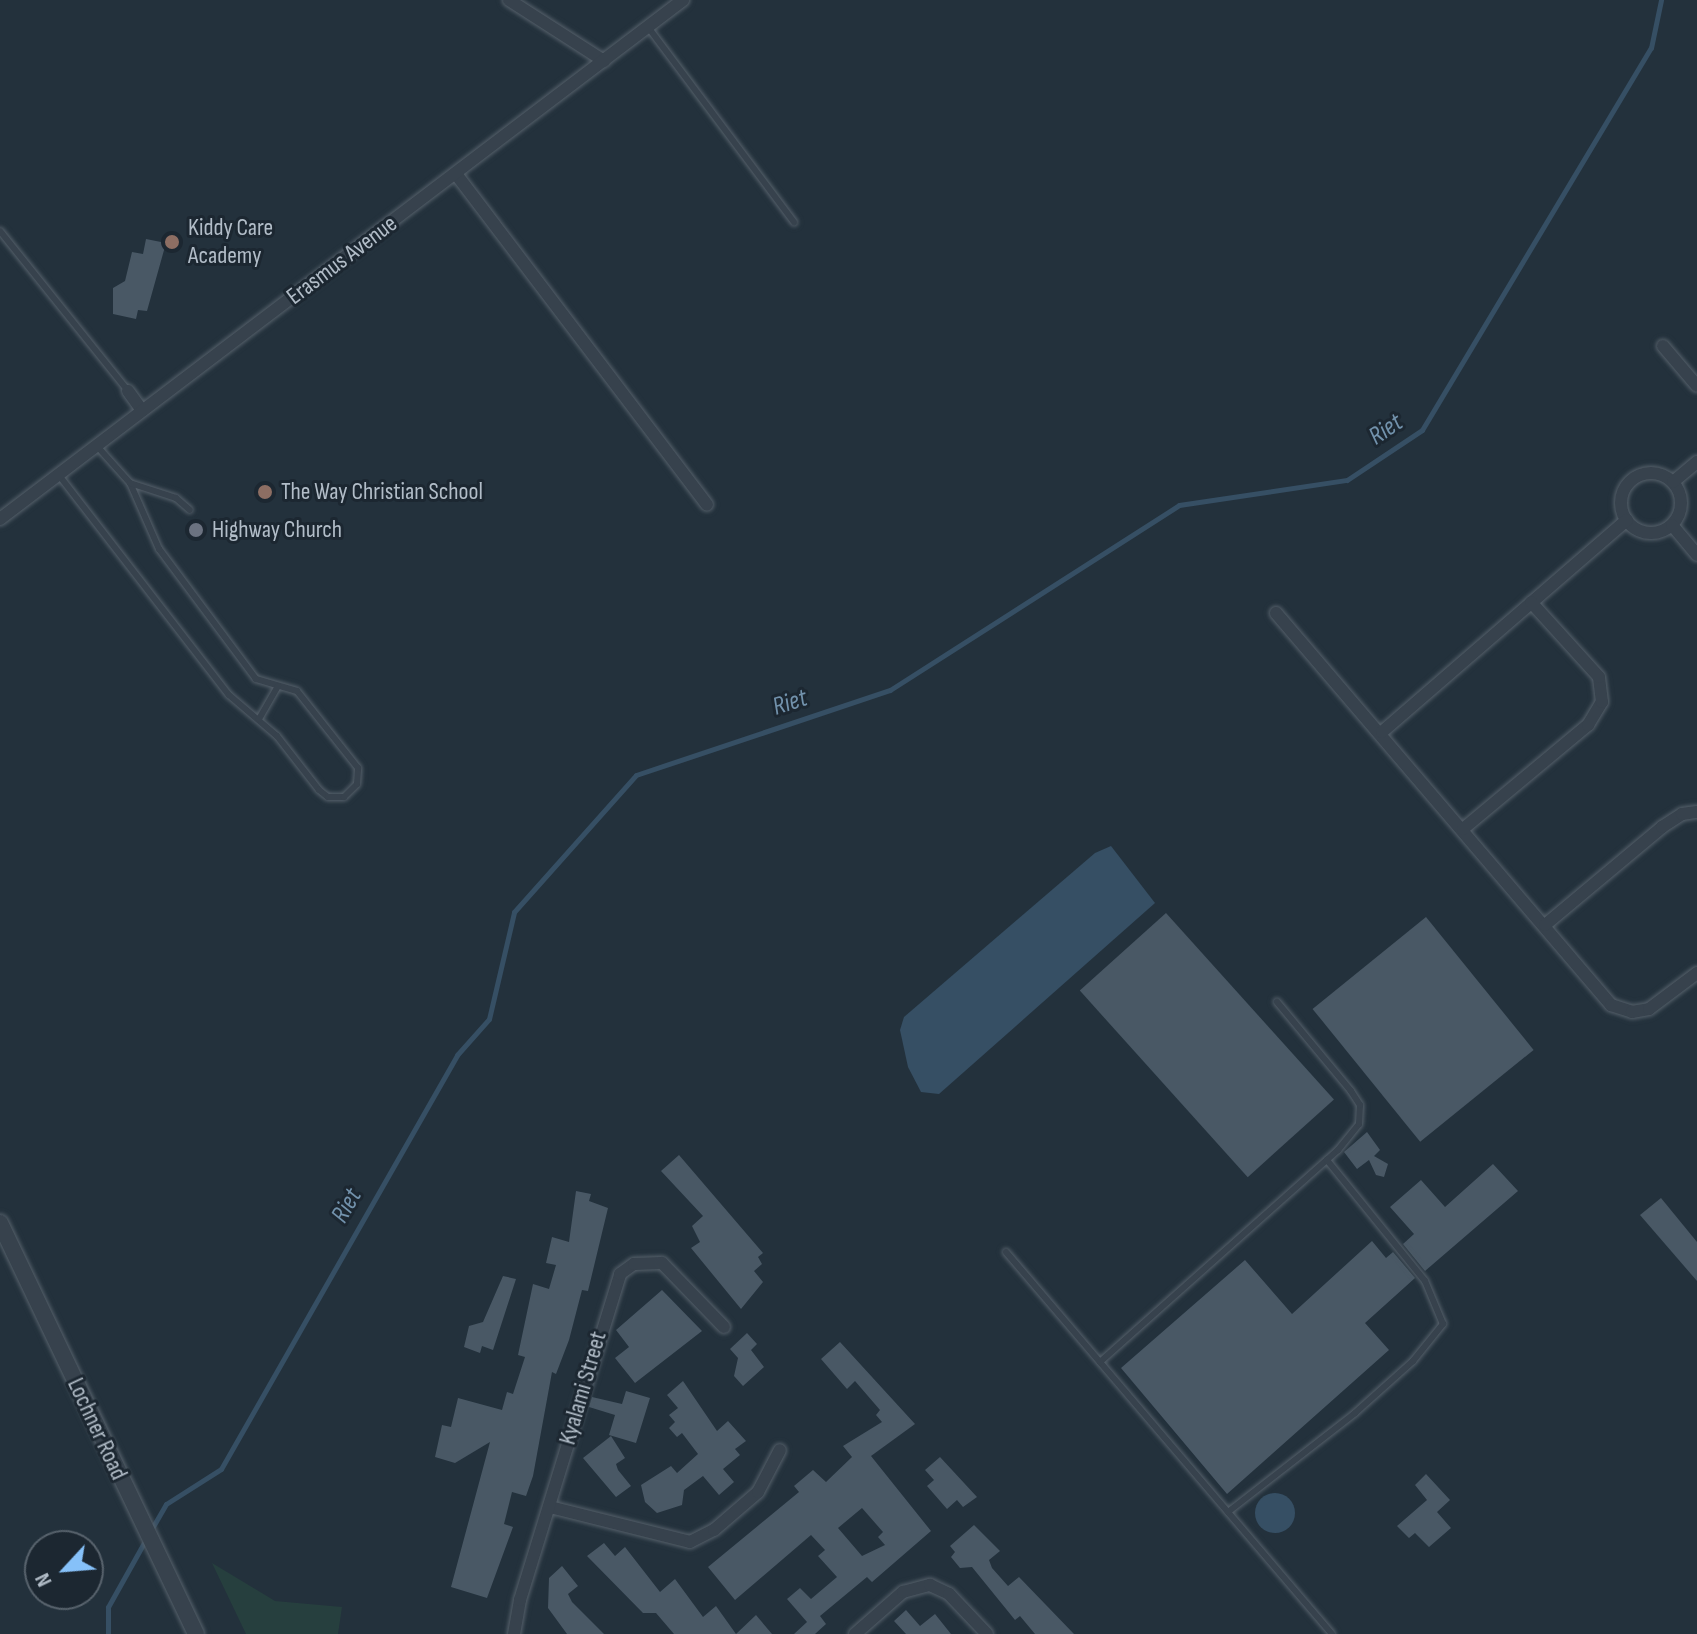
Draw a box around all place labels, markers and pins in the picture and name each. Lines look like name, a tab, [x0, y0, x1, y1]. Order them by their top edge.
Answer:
place label: Kiddy Care Academy	[188, 214, 273, 270]
marker: Kiddy Care Academy	[163, 233, 181, 251]
place label: The Way Christian School	[281, 478, 483, 506]
marker: The Way Christian School	[256, 483, 274, 501]
place label: Highway Church	[212, 516, 342, 544]
marker: Highway Church	[187, 521, 205, 539]

